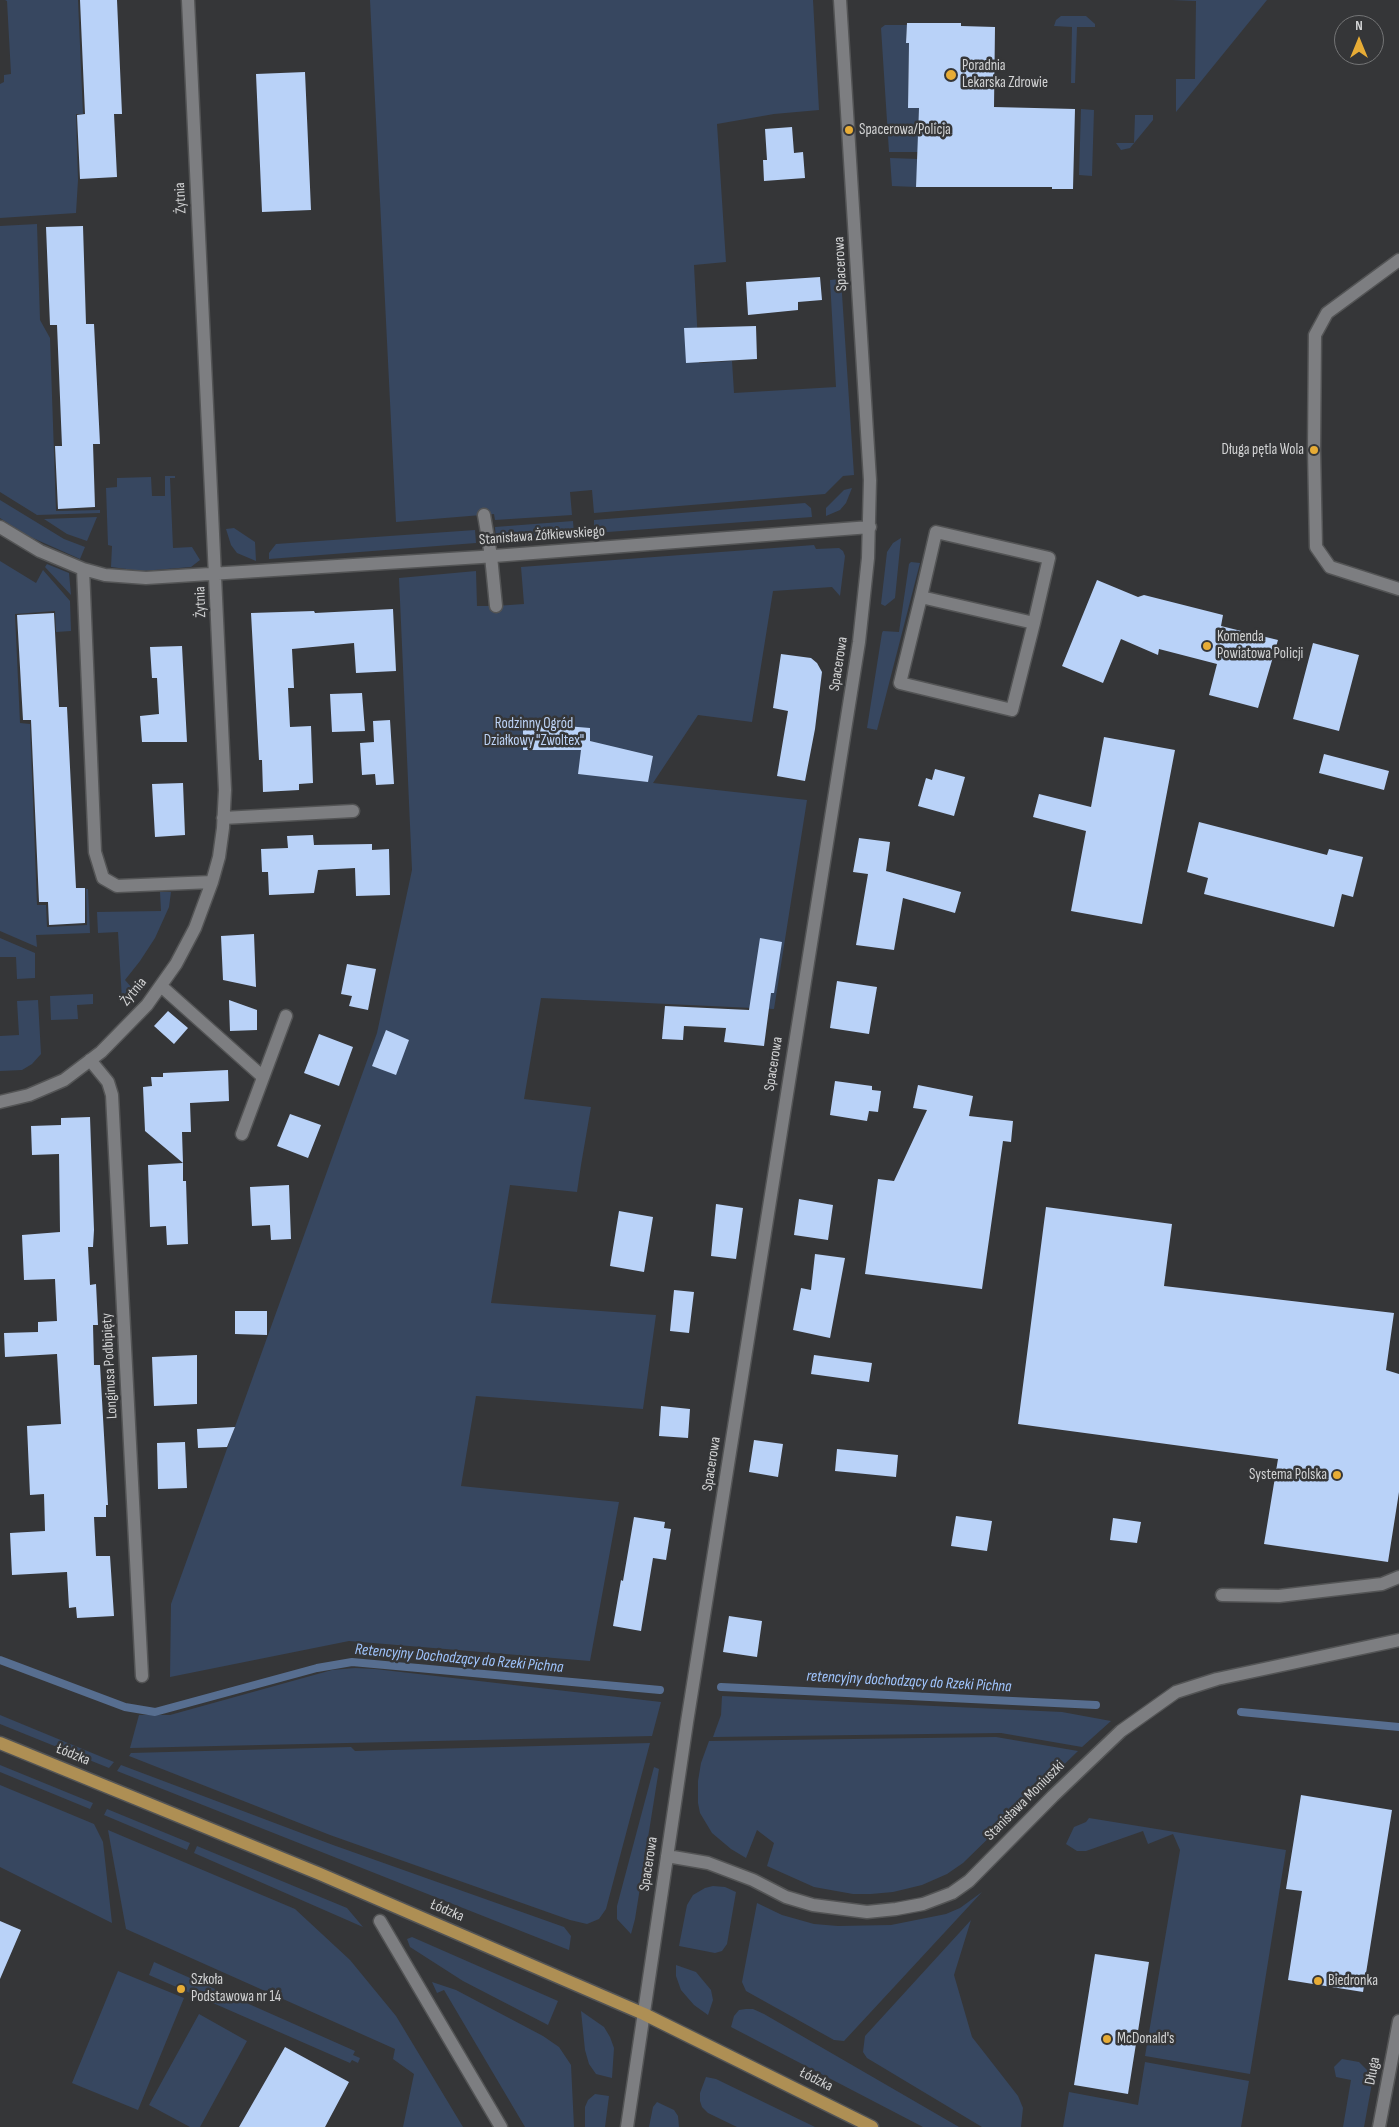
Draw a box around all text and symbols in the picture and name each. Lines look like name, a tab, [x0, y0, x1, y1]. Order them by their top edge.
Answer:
north arrow	[1334, 15, 1384, 65]
text: N	[1355, 17, 1363, 34]
place label: Poradnia Lekarska Zdrowie	[962, 57, 1048, 92]
marker: Poradnia Lekarska Zdrowie	[944, 68, 958, 82]
place label: Spacerowa/Policja	[859, 121, 951, 139]
marker: Spacerowa/Policja	[843, 124, 855, 136]
street label: Żytnia	[171, 182, 191, 214]
street label: Spacerowa	[831, 236, 851, 292]
place label: Długa pętla Wola	[1222, 441, 1304, 459]
marker: Długa pętla Wola	[1308, 444, 1320, 456]
street label: Stanisława Żółkiewskiego	[478, 523, 606, 549]
street label: Żytnia	[191, 586, 211, 618]
place label: Komenda Powiatowa Policji	[1217, 628, 1303, 663]
street label: Spacerowa	[826, 636, 852, 692]
marker: Komenda Powiatowa Policji	[1201, 640, 1213, 652]
park label: Rodzinny Ogród Działkowy "Zwoltex"	[484, 715, 584, 750]
street label: Żytnia	[117, 974, 151, 1010]
street label: Spacerowa	[761, 1036, 787, 1092]
street label: Longinusa Podbipięty	[98, 1313, 122, 1419]
street label: Spacerowa	[699, 1436, 725, 1492]
place label: Systema Polska	[1249, 1466, 1327, 1484]
marker: Systema Polska	[1331, 1469, 1343, 1481]
water label: Retencyjny Dochodzący do Rzeki Pichna	[354, 1640, 564, 1678]
water label: retencyjny dochodzący do Rzeki Pichna	[806, 1667, 1012, 1697]
street label: Łódzka	[54, 1740, 92, 1770]
street label: Stanisława Moniuszki	[981, 1757, 1069, 1845]
street label: Spacerowa	[636, 1836, 662, 1892]
street label: Łódzka	[427, 1896, 467, 1926]
place label: Szkoła Podstawowa nr 14	[191, 1971, 281, 2006]
place label: Biedronka	[1328, 1972, 1378, 1990]
marker: Biedronka	[1312, 1975, 1324, 1987]
marker: Szkoła Podstawowa nr 14	[175, 1983, 187, 1995]
place label: McDonald's	[1117, 2030, 1174, 2048]
marker: McDonald's	[1101, 2033, 1113, 2045]
street label: Długa	[1361, 2056, 1385, 2086]
street label: Łódzka	[796, 2064, 836, 2096]

